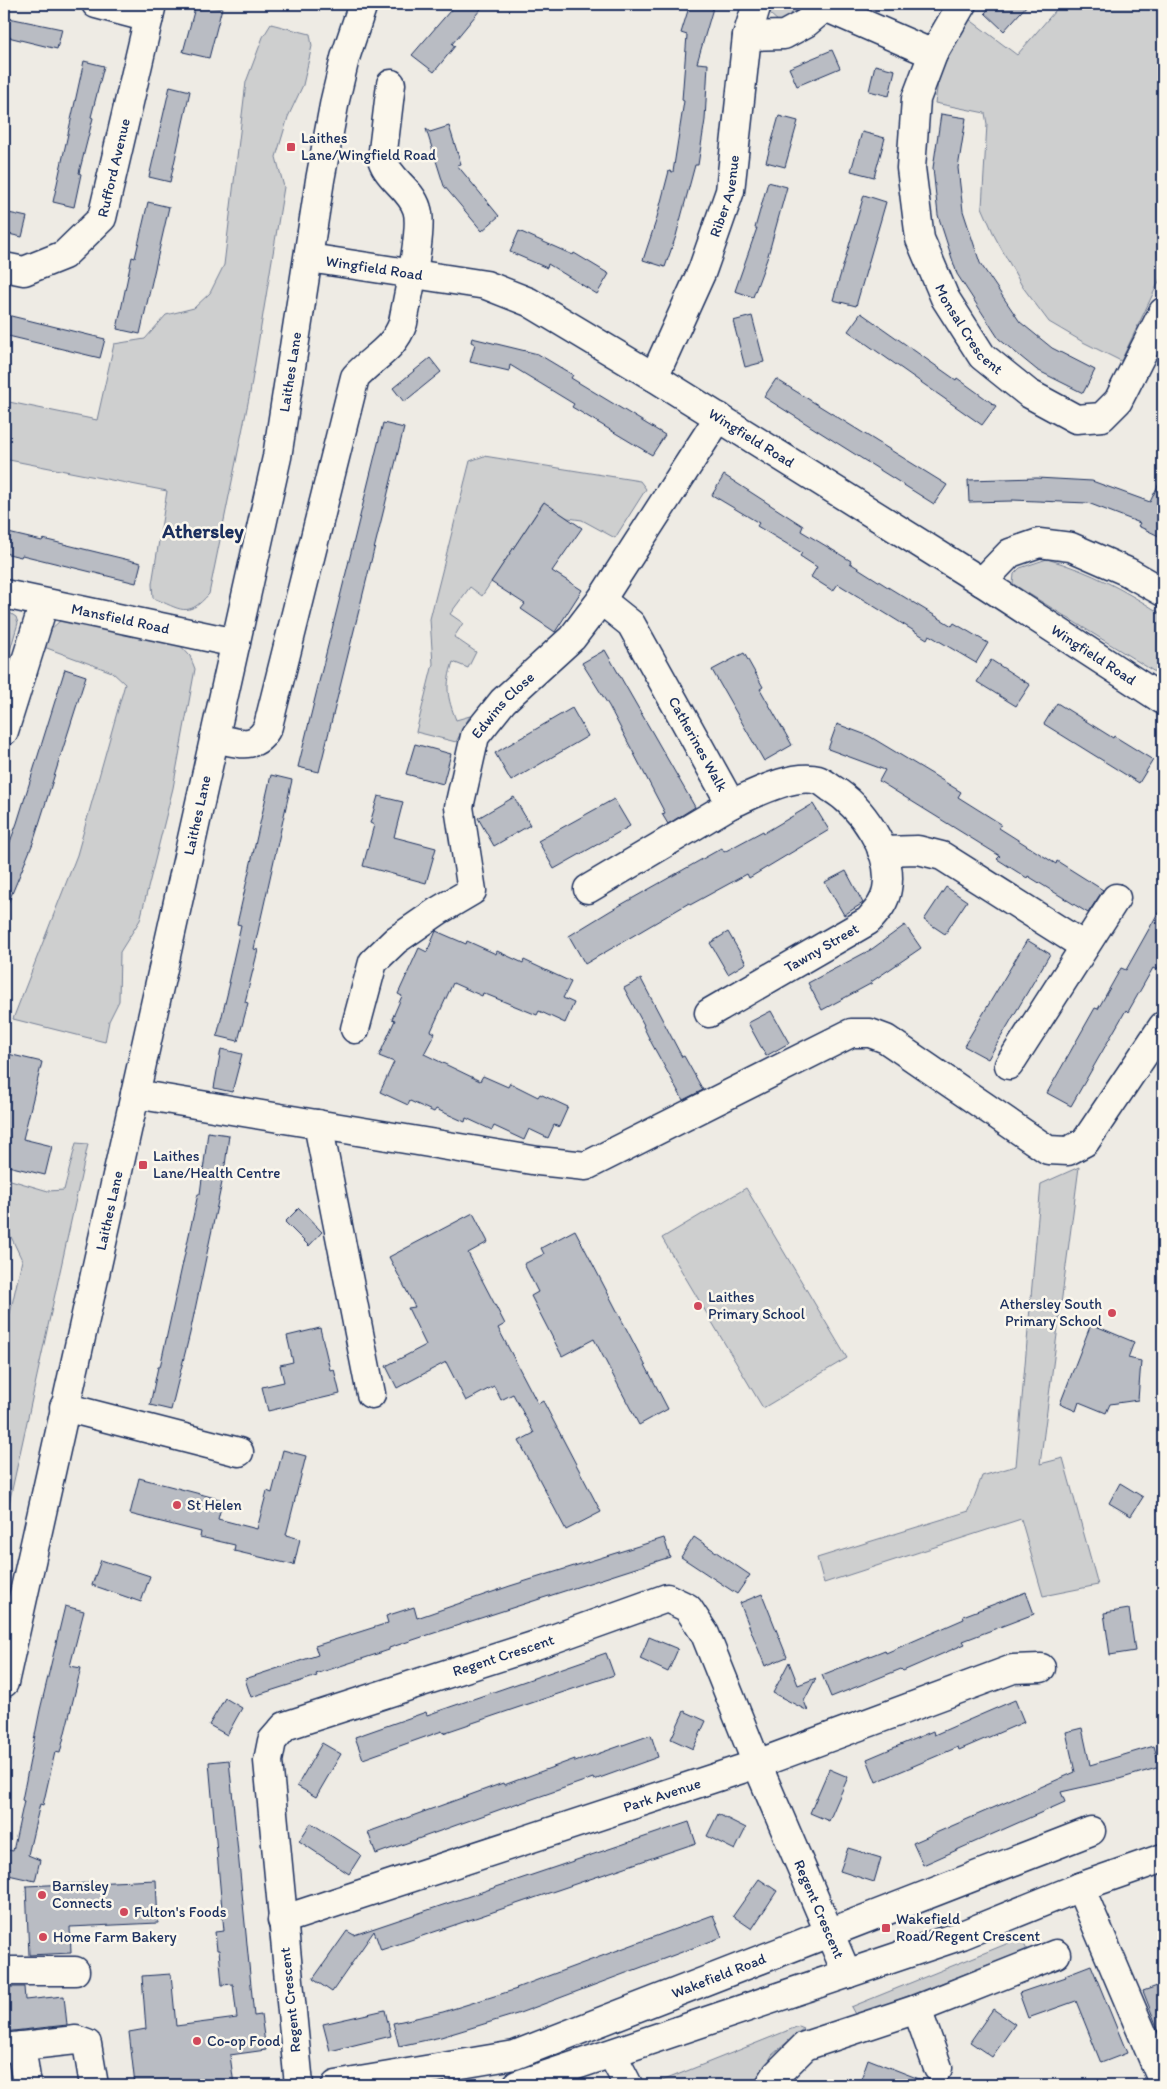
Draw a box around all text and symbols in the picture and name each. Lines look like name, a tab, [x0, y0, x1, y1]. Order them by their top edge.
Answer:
street label: Rufford Avenue	[93, 117, 134, 219]
place label: Laithes Lane/Wingfield Road	[301, 129, 436, 164]
marker: Laithes Lane/Wingfield Road	[285, 141, 297, 153]
street label: Riber Avenue	[706, 154, 743, 240]
street label: Wingfield Road	[324, 252, 424, 284]
street label: Monsal Crescent	[931, 281, 1007, 378]
street label: Laithes Lane	[275, 331, 305, 413]
street label: Wingfield Road	[705, 404, 798, 471]
district label: Athersley	[161, 519, 244, 544]
street label: Mansfield Road	[70, 599, 171, 638]
street label: Wingfield Road	[1048, 620, 1139, 689]
street label: Edwins Close	[467, 668, 538, 742]
street label: Catherines Walk	[665, 694, 732, 795]
street label: Laithes Lane	[180, 774, 215, 857]
street label: Tawny Street	[781, 919, 862, 977]
place label: Laithes Lane/Health Centre	[153, 1147, 281, 1182]
marker: Laithes Lane/Health Centre	[137, 1159, 149, 1171]
street label: Laithes Lane	[92, 1169, 127, 1252]
place label: Laithes Primary School	[708, 1288, 806, 1323]
place label: Athersley South Primary School	[1000, 1295, 1103, 1330]
marker: Laithes Primary School	[692, 1300, 704, 1312]
marker: Athersley South Primary School	[1106, 1307, 1118, 1319]
place label: St Helen	[187, 1496, 242, 1514]
marker: St Helen	[171, 1499, 183, 1511]
street label: Regent Crescent	[450, 1630, 557, 1680]
street label: Park Avenue	[621, 1774, 703, 1816]
street label: Regent Crescent	[790, 1857, 848, 1962]
place label: Barnsley Connects	[52, 1877, 113, 1912]
marker: Barnsley Connects	[36, 1889, 48, 1901]
place label: Fulton's Foods	[134, 1903, 227, 1921]
marker: Fulton's Foods	[118, 1906, 130, 1918]
place label: Wakefield Road/Regent Crescent	[896, 1910, 1041, 1945]
marker: Wakefield Road/Regent Crescent	[880, 1922, 892, 1934]
place label: Home Farm Bakery	[53, 1928, 177, 1946]
marker: Home Farm Bakery	[37, 1931, 49, 1943]
street label: Regent Crescent	[275, 1946, 304, 2053]
street label: Wakefield Road	[669, 1949, 769, 2002]
place label: Co-op Food	[207, 2032, 280, 2050]
marker: Co-op Food	[191, 2035, 203, 2047]

